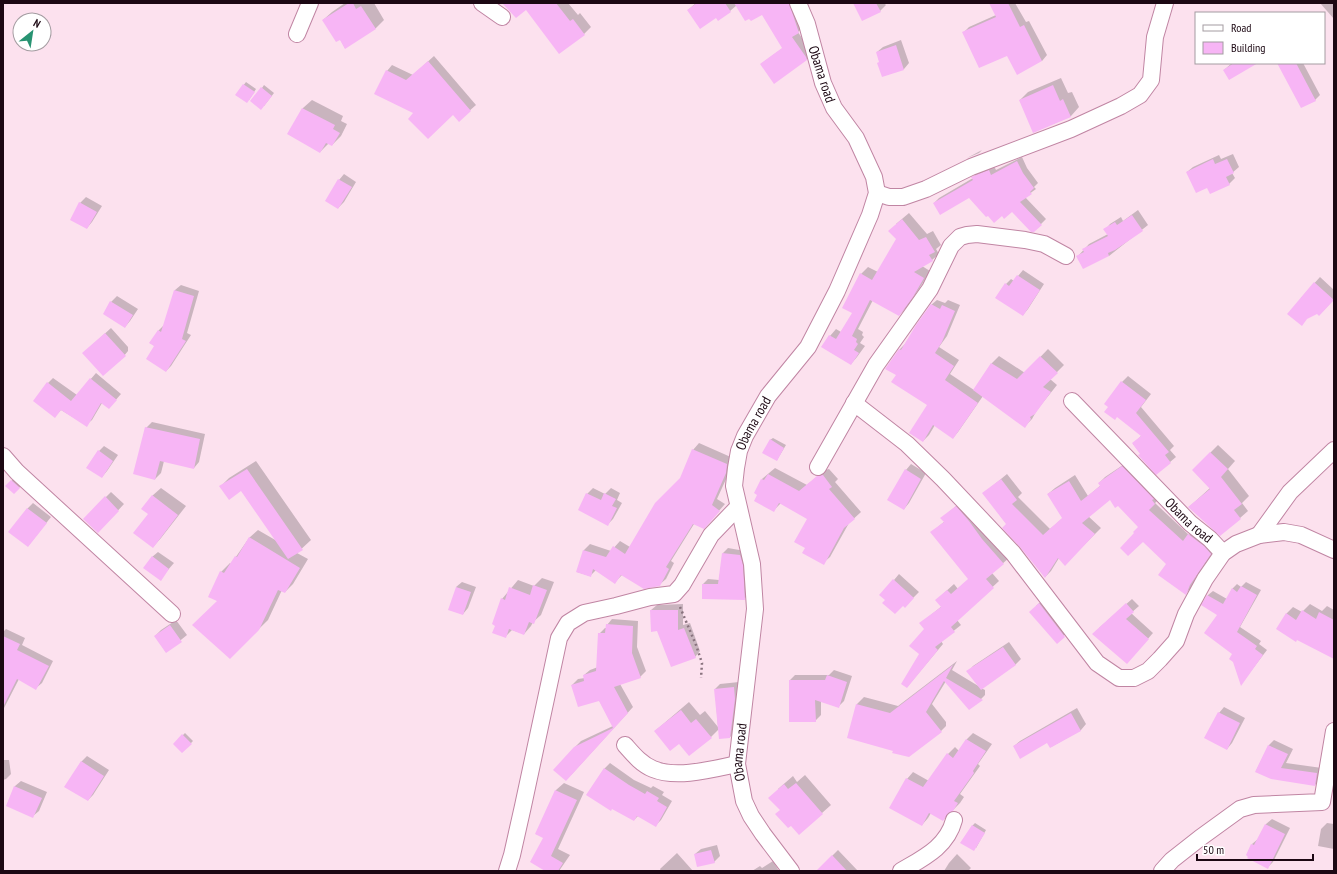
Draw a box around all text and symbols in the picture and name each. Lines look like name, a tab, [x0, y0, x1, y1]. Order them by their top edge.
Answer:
north arrow	[12, 12, 52, 52]
legend	[1195, 12, 1325, 64]
text: N	[31, 16, 43, 31]
text: Road	[1231, 20, 1251, 35]
text: Building	[1231, 40, 1266, 55]
street label: Obama road	[804, 43, 840, 105]
street label: Obama road	[731, 393, 775, 453]
street label: Obama road	[1161, 494, 1216, 547]
street label: Obama road	[728, 722, 751, 783]
scale bar	[1197, 836, 1313, 862]
text: 50 m	[1203, 842, 1224, 857]

